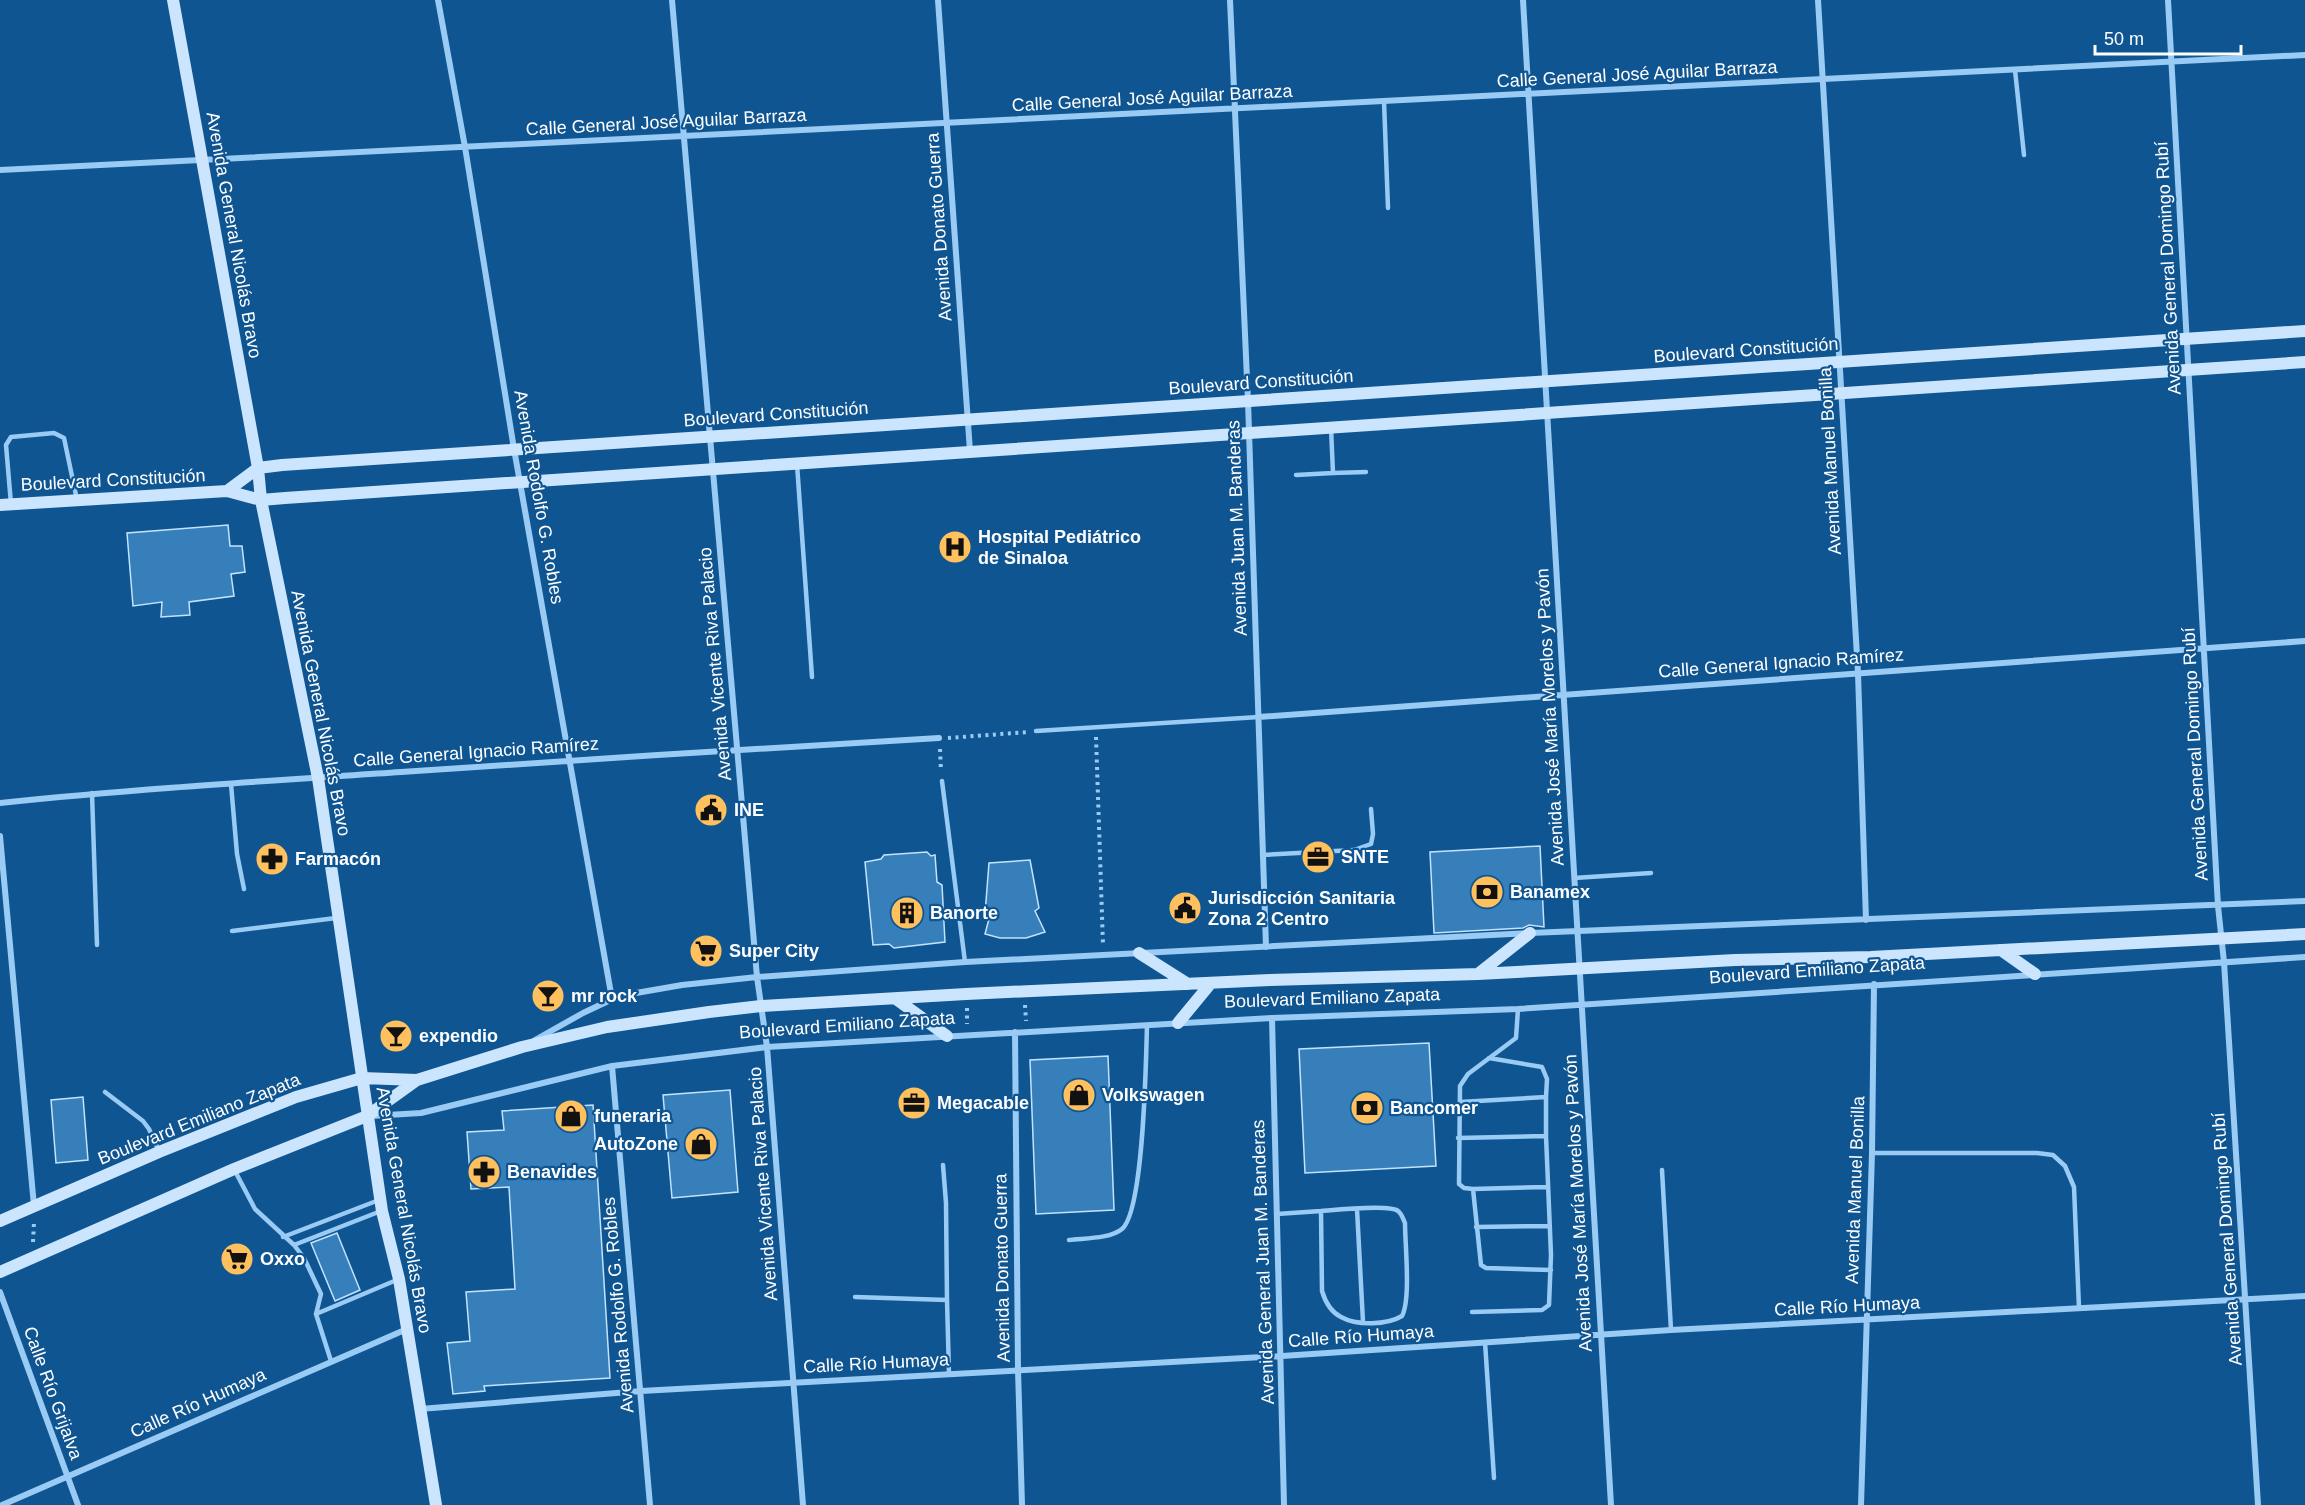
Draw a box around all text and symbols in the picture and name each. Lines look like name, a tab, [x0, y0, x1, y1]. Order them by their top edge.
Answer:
scale bar	[2095, 18, 2240, 56]
text: 50 m	[2104, 29, 2144, 49]
street label: Calle General José Aguilar Barraza	[1496, 57, 1779, 91]
street label: Calle General José Aguilar Barraza	[1011, 81, 1294, 115]
street label: Calle General José Aguilar Barraza	[525, 105, 808, 139]
street label: Avenida General Nicolás Bravo	[202, 110, 266, 360]
street label: Avenida Donato Guerra	[922, 131, 956, 322]
street label: Avenida General Domingo Rubí	[2151, 141, 2185, 395]
street label: Boulevard Constitución	[1653, 334, 1839, 366]
street label: Boulevard Constitución	[1168, 366, 1354, 398]
street label: Avenida Manuel Bonilla	[1815, 366, 1845, 555]
street label: Avenida Rodolfo G. Robles	[510, 389, 568, 605]
street label: Boulevard Constitución	[683, 398, 869, 430]
street label: Avenida Juan M. Banderas	[1223, 420, 1251, 636]
street label: Boulevard Constitución	[20, 465, 206, 495]
place label: Hospital Pediátrico de Sinaloa	[978, 527, 1141, 568]
hospital icon: Hospital Pediátrico de Sinaloa	[937, 529, 973, 565]
street label: Avenida Vicente Riva Palacio	[695, 546, 735, 782]
street label: Avenida José María Morelos y Pavón	[1532, 568, 1568, 866]
street label: Avenida General Nicolás Bravo	[287, 588, 355, 838]
street label: Avenida General Domingo Rubí	[2178, 627, 2212, 881]
street label: Calle General Ignacio Ramírez	[1658, 644, 1904, 682]
street label: Calle General Ignacio Ramírez	[353, 733, 599, 771]
public building icon: INE	[693, 792, 729, 828]
place label: INE	[734, 800, 764, 820]
office icon: SNTE	[1300, 839, 1336, 875]
pharmacy icon: Farmacón	[254, 841, 290, 877]
place label: SNTE	[1341, 847, 1389, 867]
place label: Farmacón	[295, 849, 381, 869]
bank icon: Banamex	[1469, 874, 1505, 910]
place label: Banamex	[1510, 882, 1590, 902]
place label: Jurisdicción Sanitaria Zona 2 Centro	[1208, 888, 1396, 929]
public building icon: Jurisdicción Sanitaria Zona 2 Centro	[1167, 890, 1203, 926]
building icon: Banorte	[889, 895, 925, 931]
place label: Banorte	[930, 903, 998, 923]
supermarket icon: Super City	[688, 933, 724, 969]
place label: Super City	[729, 941, 819, 961]
street label: Boulevard Emiliano Zapata	[1709, 952, 1926, 988]
bar icon: mr rock	[530, 978, 566, 1014]
street label: Boulevard Emiliano Zapata	[1224, 984, 1441, 1012]
place label: mr rock	[571, 986, 638, 1006]
street label: Boulevard Emiliano Zapata	[739, 1007, 956, 1043]
bar icon: expendio	[378, 1018, 414, 1054]
place label: expendio	[419, 1026, 498, 1046]
street label: Avenida José María Morelos y Pavón	[1560, 1054, 1596, 1352]
street label: Avenida Vicente Riva Palacio	[745, 1066, 781, 1302]
street label: Boulevard Emiliano Zapata	[95, 1069, 304, 1169]
shop icon: Volkswagen	[1061, 1077, 1097, 1113]
street label: Avenida General Nicolás Bravo	[372, 1085, 436, 1335]
office icon: Megacable	[896, 1085, 932, 1121]
place label: Volkswagen	[1102, 1085, 1205, 1105]
bank icon: Bancomer	[1349, 1090, 1385, 1126]
place label: Megacable	[937, 1093, 1029, 1113]
street label: Avenida Manuel Bonilla	[1842, 1095, 1868, 1284]
shop icon: funeraria	[553, 1098, 589, 1134]
place label: Bancomer	[1390, 1098, 1478, 1118]
place label: funeraria	[594, 1106, 672, 1126]
street label: Avenida General Domingo Rubí	[2208, 1112, 2246, 1366]
street label: Avenida General Juan M. Banderas	[1248, 1119, 1278, 1405]
shop icon: AutoZone	[683, 1126, 719, 1162]
place label: AutoZone	[594, 1134, 678, 1154]
pharmacy icon: Benavides	[466, 1154, 502, 1190]
place label: Benavides	[507, 1162, 597, 1182]
street label: Avenida Donato Guerra	[990, 1172, 1014, 1363]
street label: Avenida Rodolfo G. Robles	[599, 1196, 637, 1414]
supermarket icon: Oxxo	[219, 1241, 255, 1277]
place label: Oxxo	[260, 1249, 305, 1269]
street label: Calle Río Humaya	[1774, 1292, 1921, 1320]
street label: Calle Río Humaya	[1287, 1321, 1436, 1351]
street label: Calle Río Grijalva	[20, 1324, 87, 1463]
street label: Calle Río Humaya	[803, 1349, 950, 1377]
street label: Calle Río Humaya	[127, 1364, 270, 1442]

